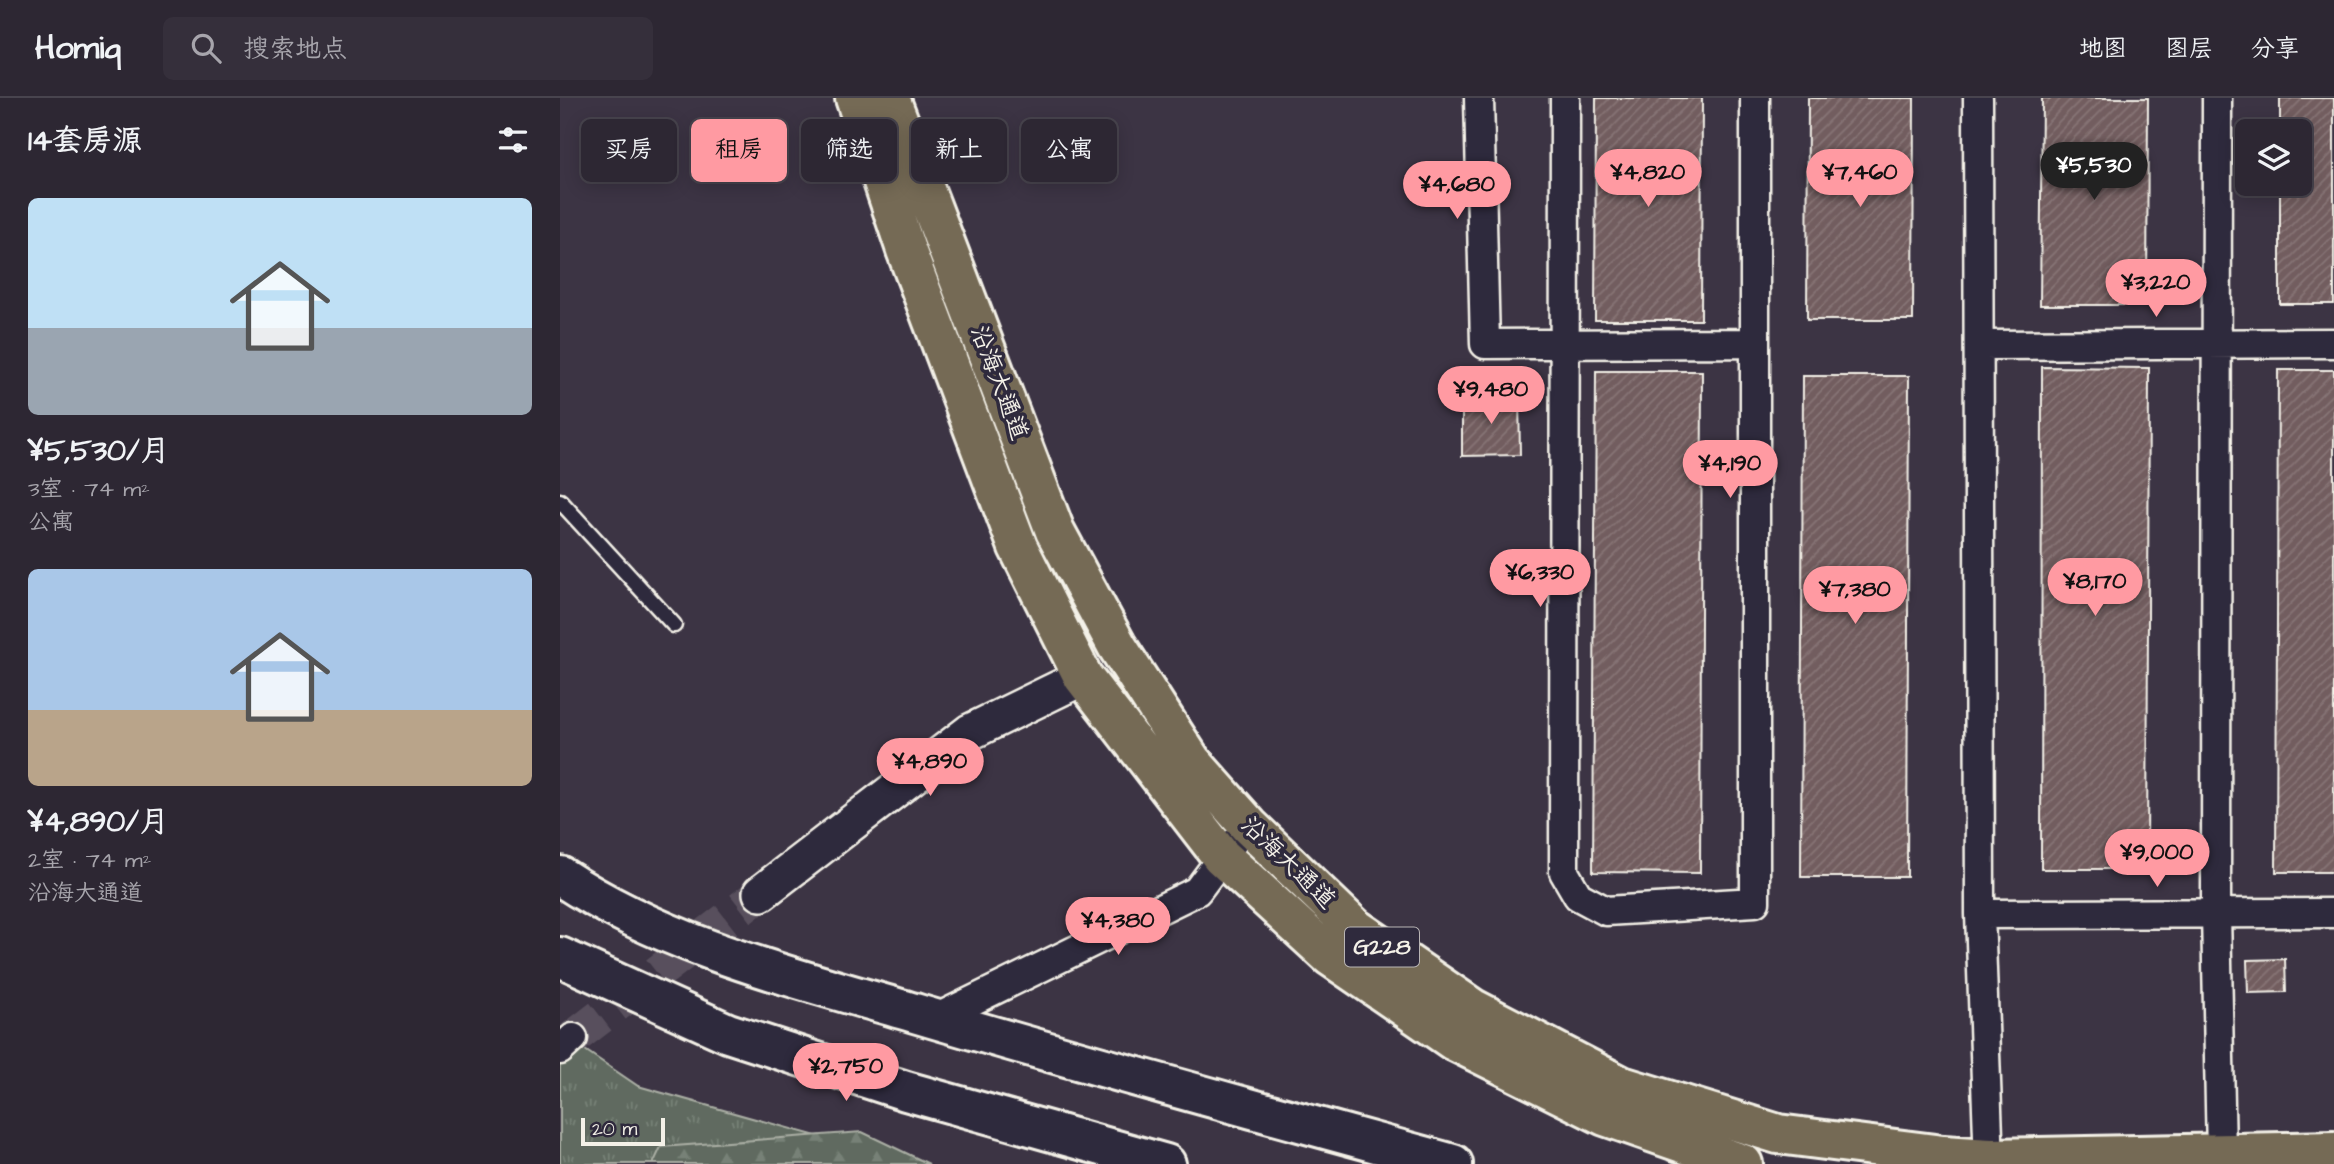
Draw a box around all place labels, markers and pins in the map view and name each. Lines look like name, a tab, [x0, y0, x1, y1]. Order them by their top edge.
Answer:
pin: ¥5,530	[2037, 142, 2151, 202]
pin: ¥4,820	[1591, 150, 1705, 209]
pin: ¥7,460	[1803, 150, 1917, 209]
pin: ¥4,680	[1400, 162, 1514, 221]
pin: ¥3,220	[2099, 260, 2213, 319]
pin: ¥9,480	[1434, 366, 1548, 426]
pin: ¥4,190	[1673, 440, 1787, 500]
pin: ¥6,330	[1483, 550, 1597, 609]
pin: ¥8,170	[2038, 559, 2152, 618]
pin: ¥7,380	[1798, 566, 1912, 626]
pin: ¥4,890	[873, 738, 987, 798]
pin: ¥9,000	[2100, 830, 2214, 889]
pin: ¥4,380	[1061, 898, 1175, 957]
pin: ¥2,750	[789, 1044, 903, 1103]

